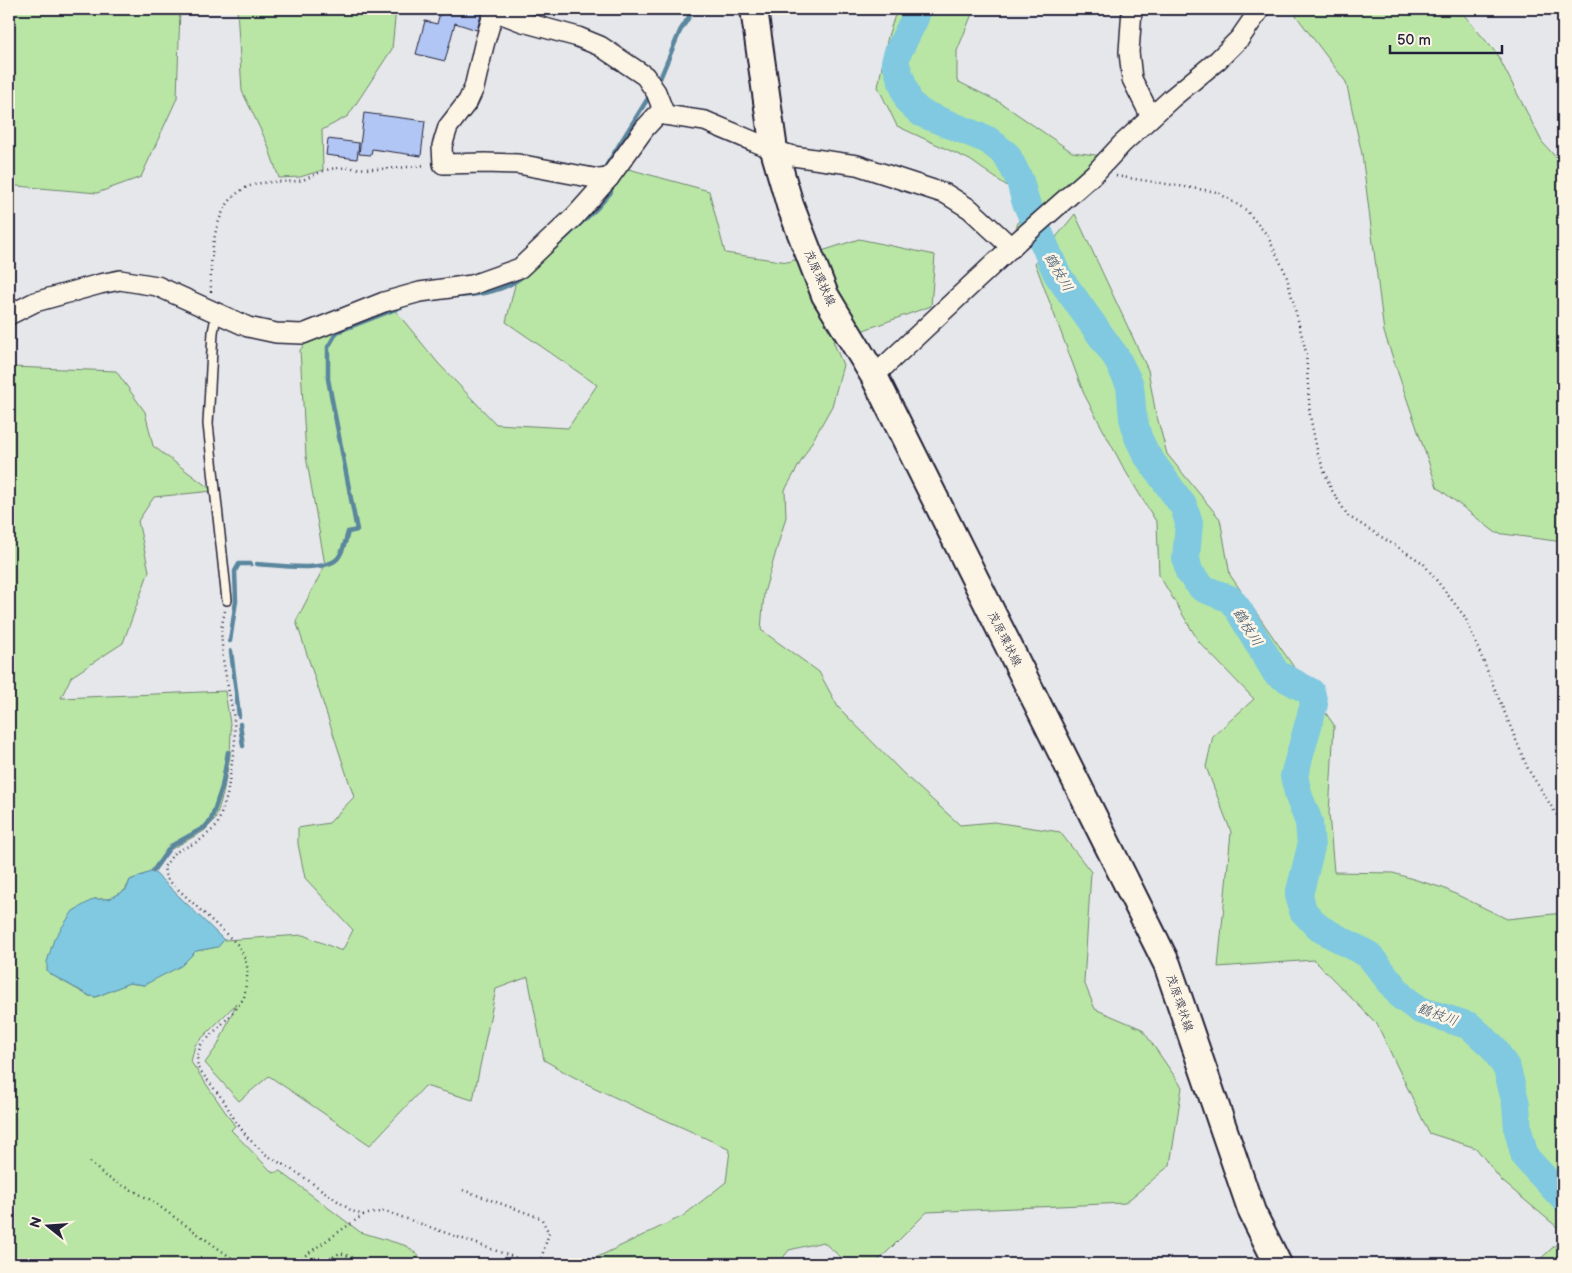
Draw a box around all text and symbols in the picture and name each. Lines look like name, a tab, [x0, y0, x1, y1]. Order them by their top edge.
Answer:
scale bar	[1390, 22, 1502, 54]
text: 50 m	[1397, 31, 1431, 50]
street label: 茂原環状線	[800, 248, 839, 309]
water label: 鶴枝川	[1041, 250, 1076, 295]
water label: 鶴枝川	[1229, 605, 1266, 650]
street label: 茂原環状線	[984, 609, 1025, 669]
street label: 茂原環状線	[1163, 972, 1196, 1034]
water label: 鶴枝川	[1415, 999, 1460, 1030]
north arrow	[22, 1200, 72, 1250]
text: N	[26, 1215, 46, 1230]

